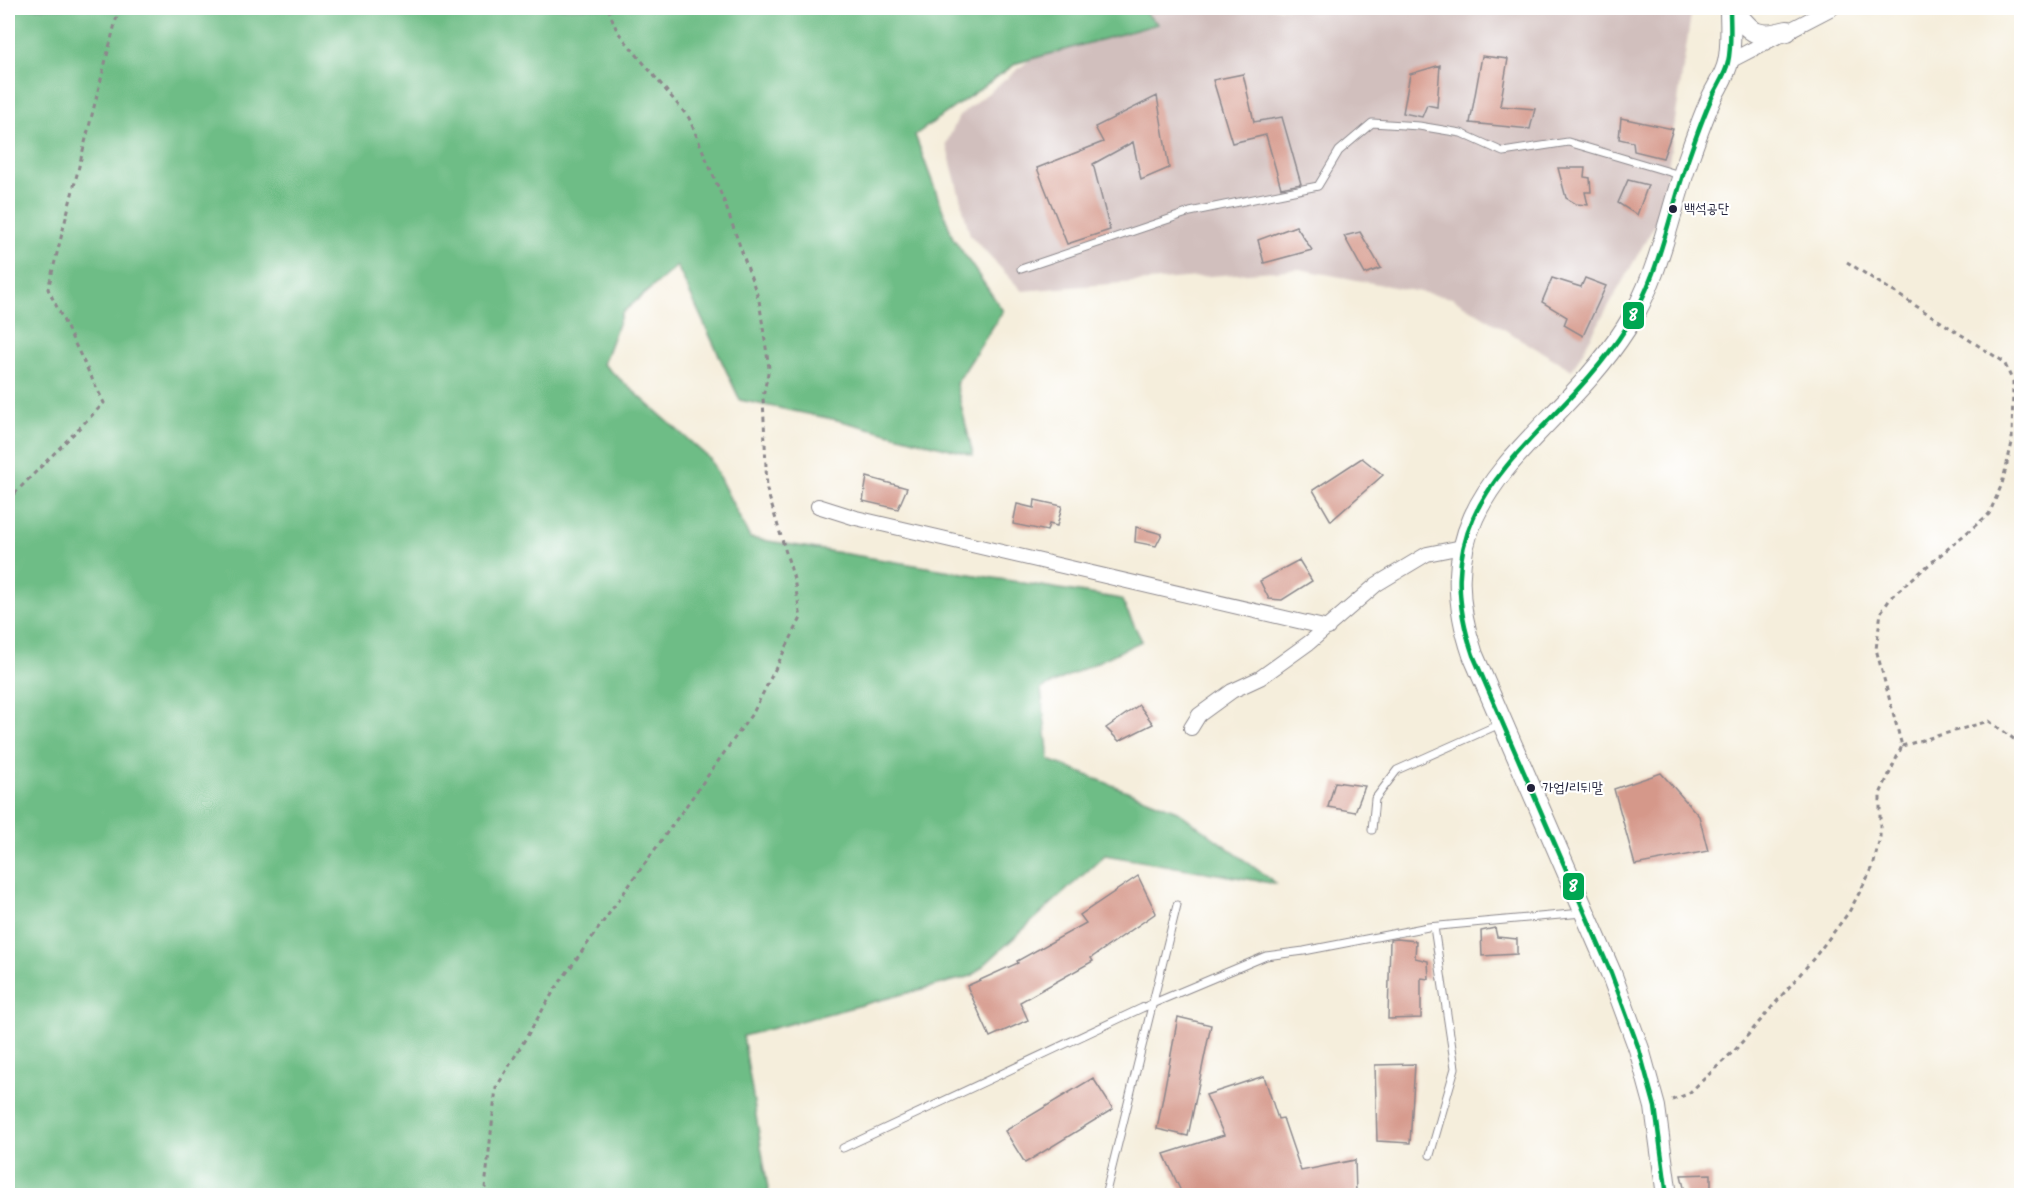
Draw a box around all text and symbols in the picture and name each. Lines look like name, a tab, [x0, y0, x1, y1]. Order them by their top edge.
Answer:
place label: 백석공단	[1684, 198, 1730, 220]
marker: 백석공단	[1667, 203, 1679, 215]
line badge: 8	[1622, 301, 1645, 330]
text: 8	[1628, 304, 1638, 329]
place label: 가업1리뒤말	[1542, 777, 1603, 799]
marker: 가업1리뒤말	[1525, 782, 1537, 794]
line badge: 8	[1562, 872, 1585, 901]
text: 8	[1568, 875, 1578, 900]

